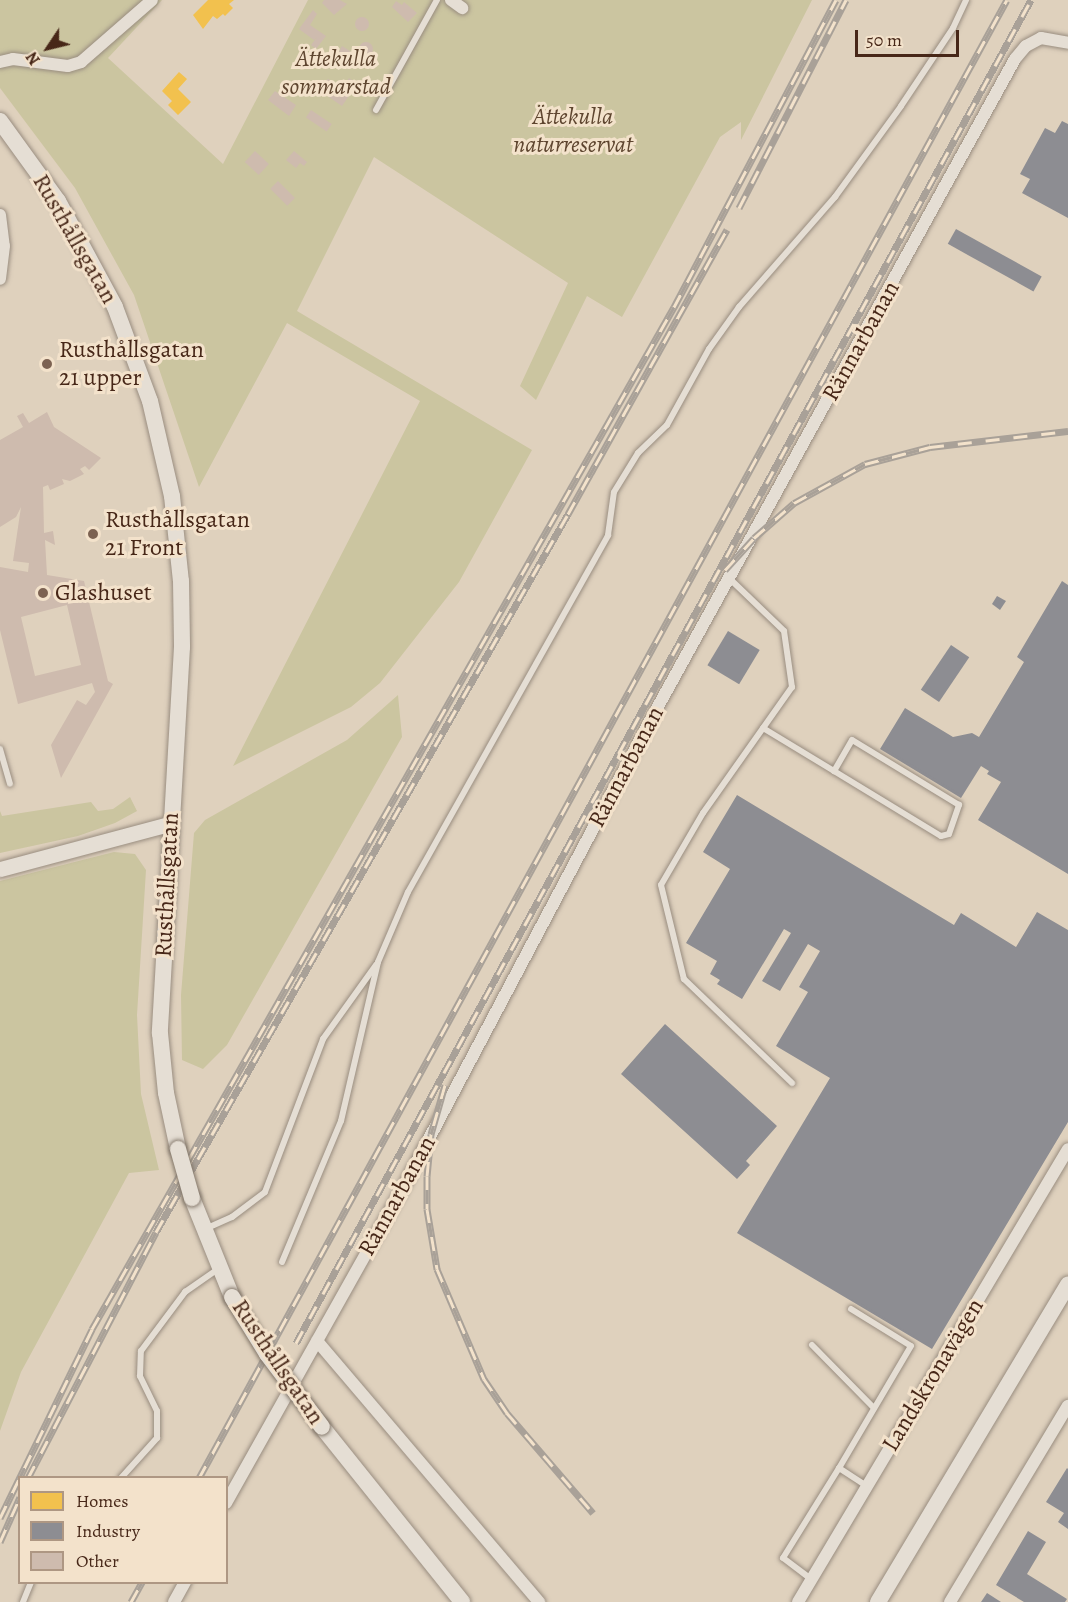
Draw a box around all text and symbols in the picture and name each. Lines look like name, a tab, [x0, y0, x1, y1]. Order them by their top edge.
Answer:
north arrow	[18, 18, 78, 78]
scale bar	[858, 18, 962, 56]
text: 50 m	[866, 28, 902, 52]
park label: Ättekulla sommarstad	[281, 45, 391, 101]
text: N	[21, 47, 46, 69]
park label: Ättekulla naturreservat	[513, 103, 633, 159]
street label: Rusthållsgatan	[26, 169, 124, 309]
street label: Rännarbanan	[816, 276, 906, 406]
place label: Rusthållsgatan 21 upper	[59, 336, 204, 392]
marker: Rusthållsgatan 21 upper	[40, 357, 54, 371]
place label: Rusthållsgatan 21 Front	[105, 506, 250, 562]
marker: Rusthållsgatan 21 Front	[86, 527, 100, 541]
place label: Glashuset	[55, 579, 152, 607]
marker: Glashuset	[36, 586, 50, 600]
street label: Rännarbanan	[582, 702, 670, 832]
street label: Rusthållsgatan	[149, 812, 185, 958]
street label: Rännarbanan	[352, 1131, 442, 1261]
street label: Landskronavägen	[876, 1293, 990, 1457]
street label: Rusthållsgatan	[226, 1294, 330, 1430]
legend	[18, 1476, 228, 1584]
text: Homes	[76, 1489, 128, 1513]
text: Industry	[76, 1519, 140, 1543]
text: Other	[76, 1549, 119, 1573]

